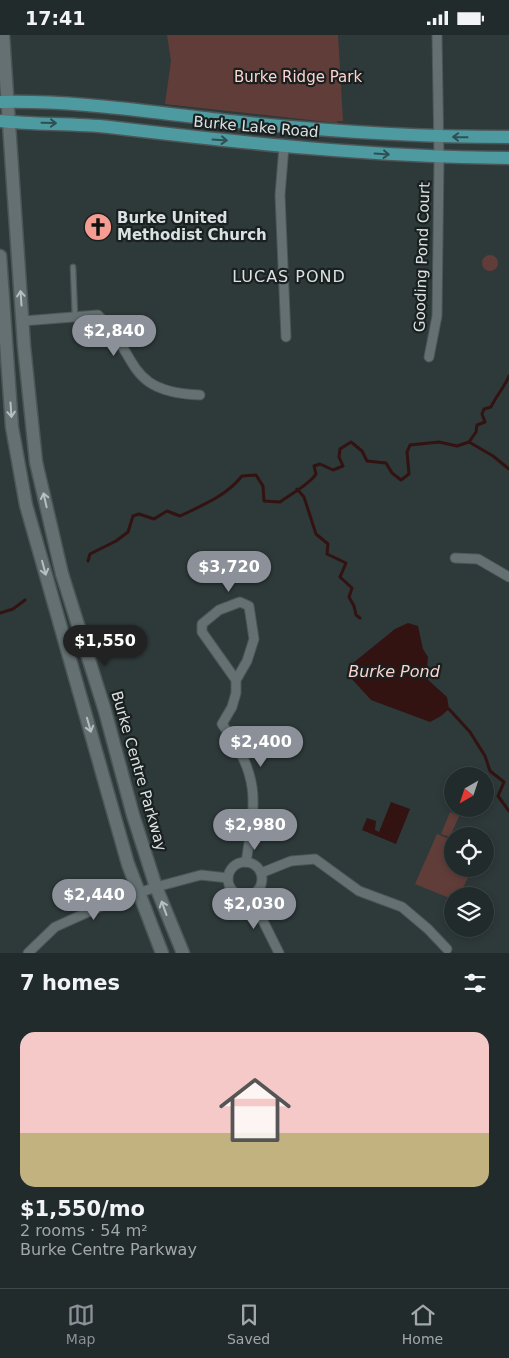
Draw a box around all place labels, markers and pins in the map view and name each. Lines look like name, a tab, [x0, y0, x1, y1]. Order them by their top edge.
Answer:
place label: Burke United Methodist Church	[117, 209, 267, 244]
church icon: Burke United Methodist Church	[83, 212, 113, 242]
pin: $2,840	[73, 315, 155, 357]
pin: $3,720	[188, 551, 270, 593]
pin: $1,550	[64, 625, 146, 667]
pin: $2,400	[220, 725, 302, 768]
pin: $2,980	[214, 809, 296, 851]
pin: $2,440	[53, 879, 135, 921]
pin: $2,030	[213, 887, 295, 930]

